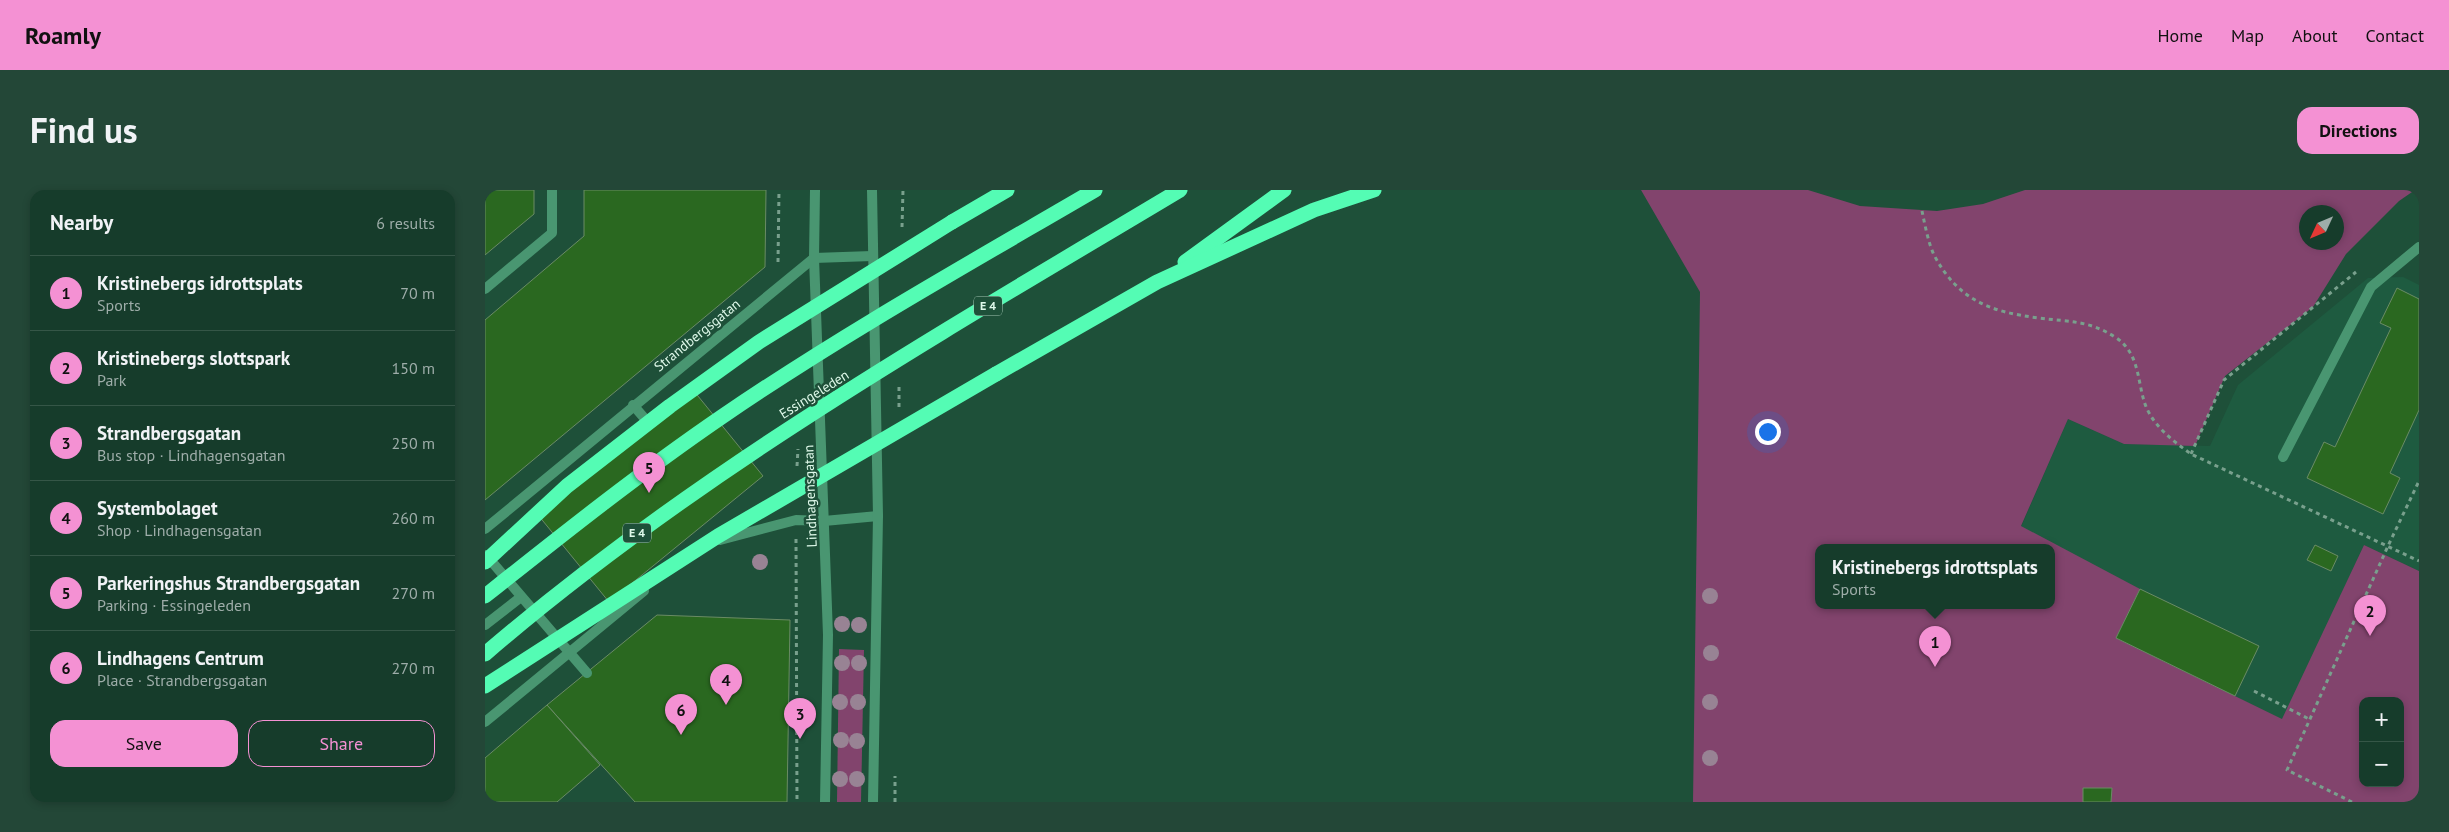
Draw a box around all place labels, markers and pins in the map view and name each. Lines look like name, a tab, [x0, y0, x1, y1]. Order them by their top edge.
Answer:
pin: 5	[633, 452, 665, 493]
pin: 2	[2354, 595, 2386, 636]
pin: 1	[1919, 626, 1951, 667]
pin: 4	[710, 664, 742, 705]
pin: 6	[665, 694, 697, 735]
pin: 3	[784, 698, 816, 739]

